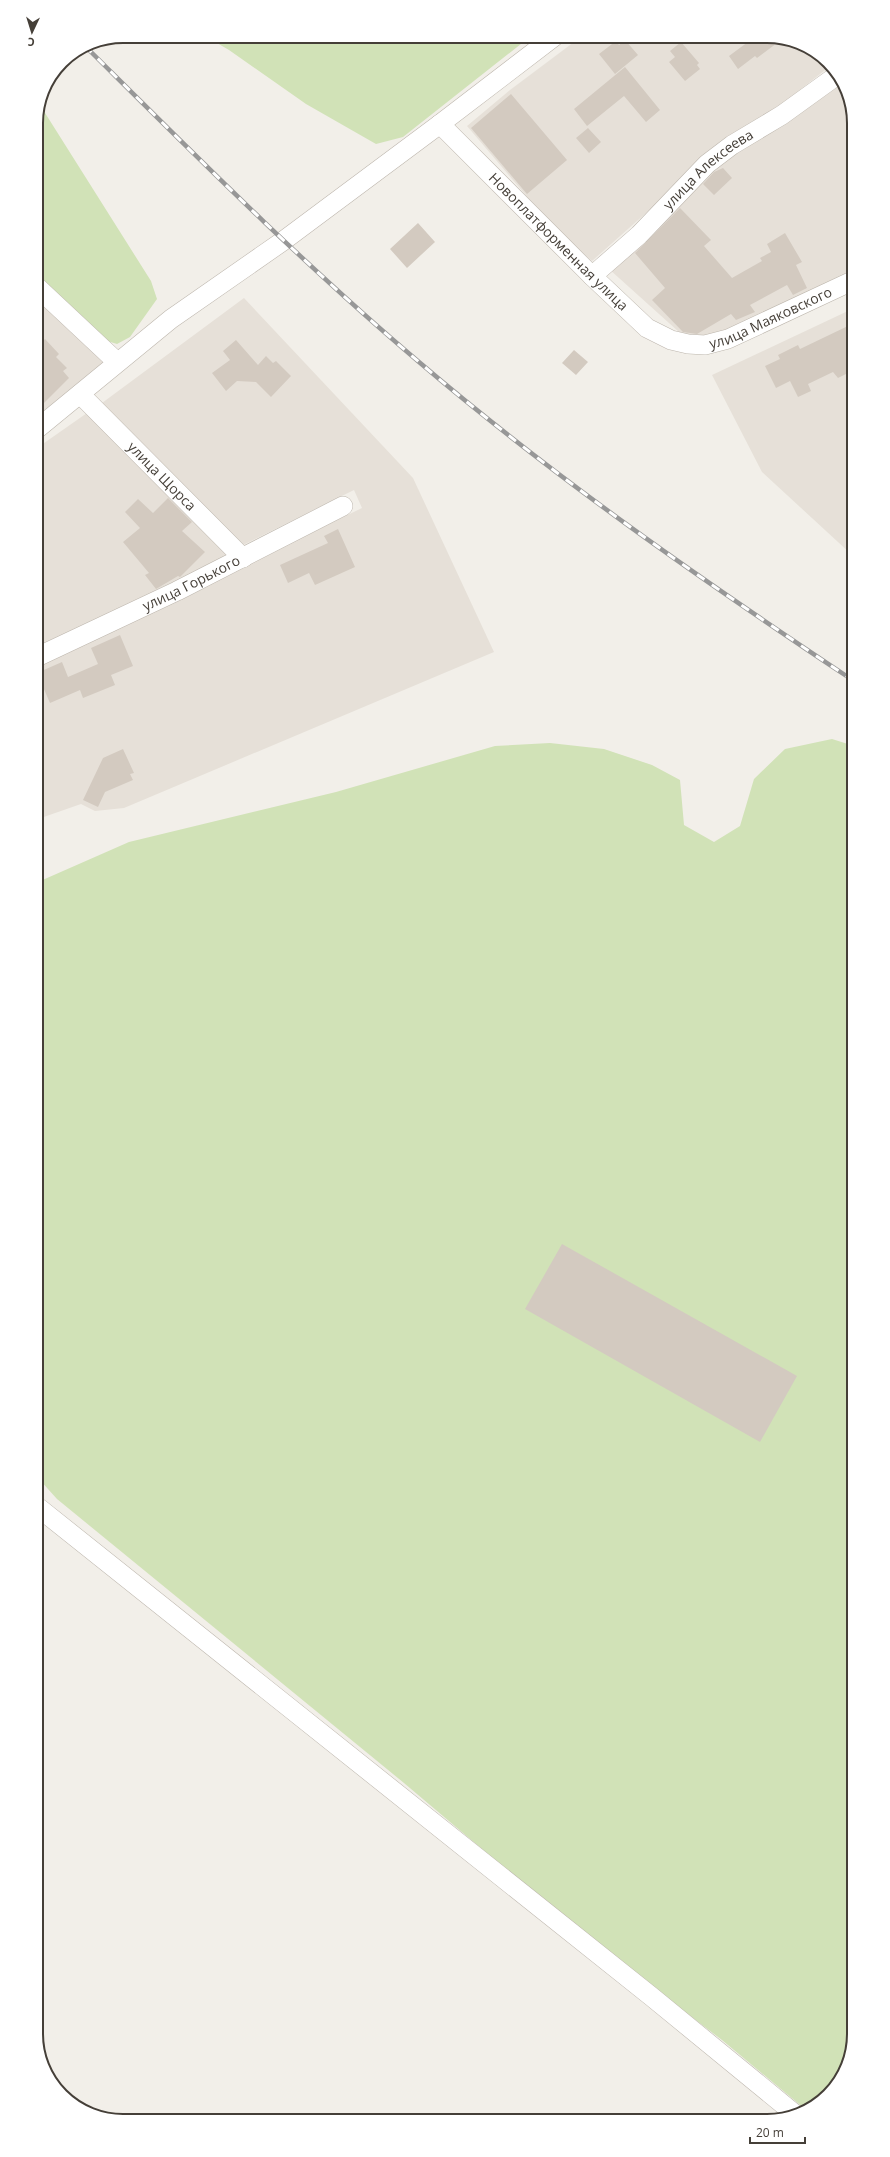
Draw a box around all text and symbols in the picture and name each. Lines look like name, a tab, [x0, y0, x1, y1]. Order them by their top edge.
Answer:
north arrow	[12, 12, 52, 52]
text: С	[27, 35, 35, 50]
street label: улица Алексеева	[658, 125, 756, 213]
street label: Новоплатформенная улица	[485, 168, 633, 314]
street label: улица Маяковского	[707, 282, 835, 353]
street label: улица Щорса	[124, 437, 201, 515]
street label: улица Горького	[139, 550, 243, 615]
scale bar	[750, 2119, 805, 2145]
text: 20 m	[756, 2124, 784, 2141]

